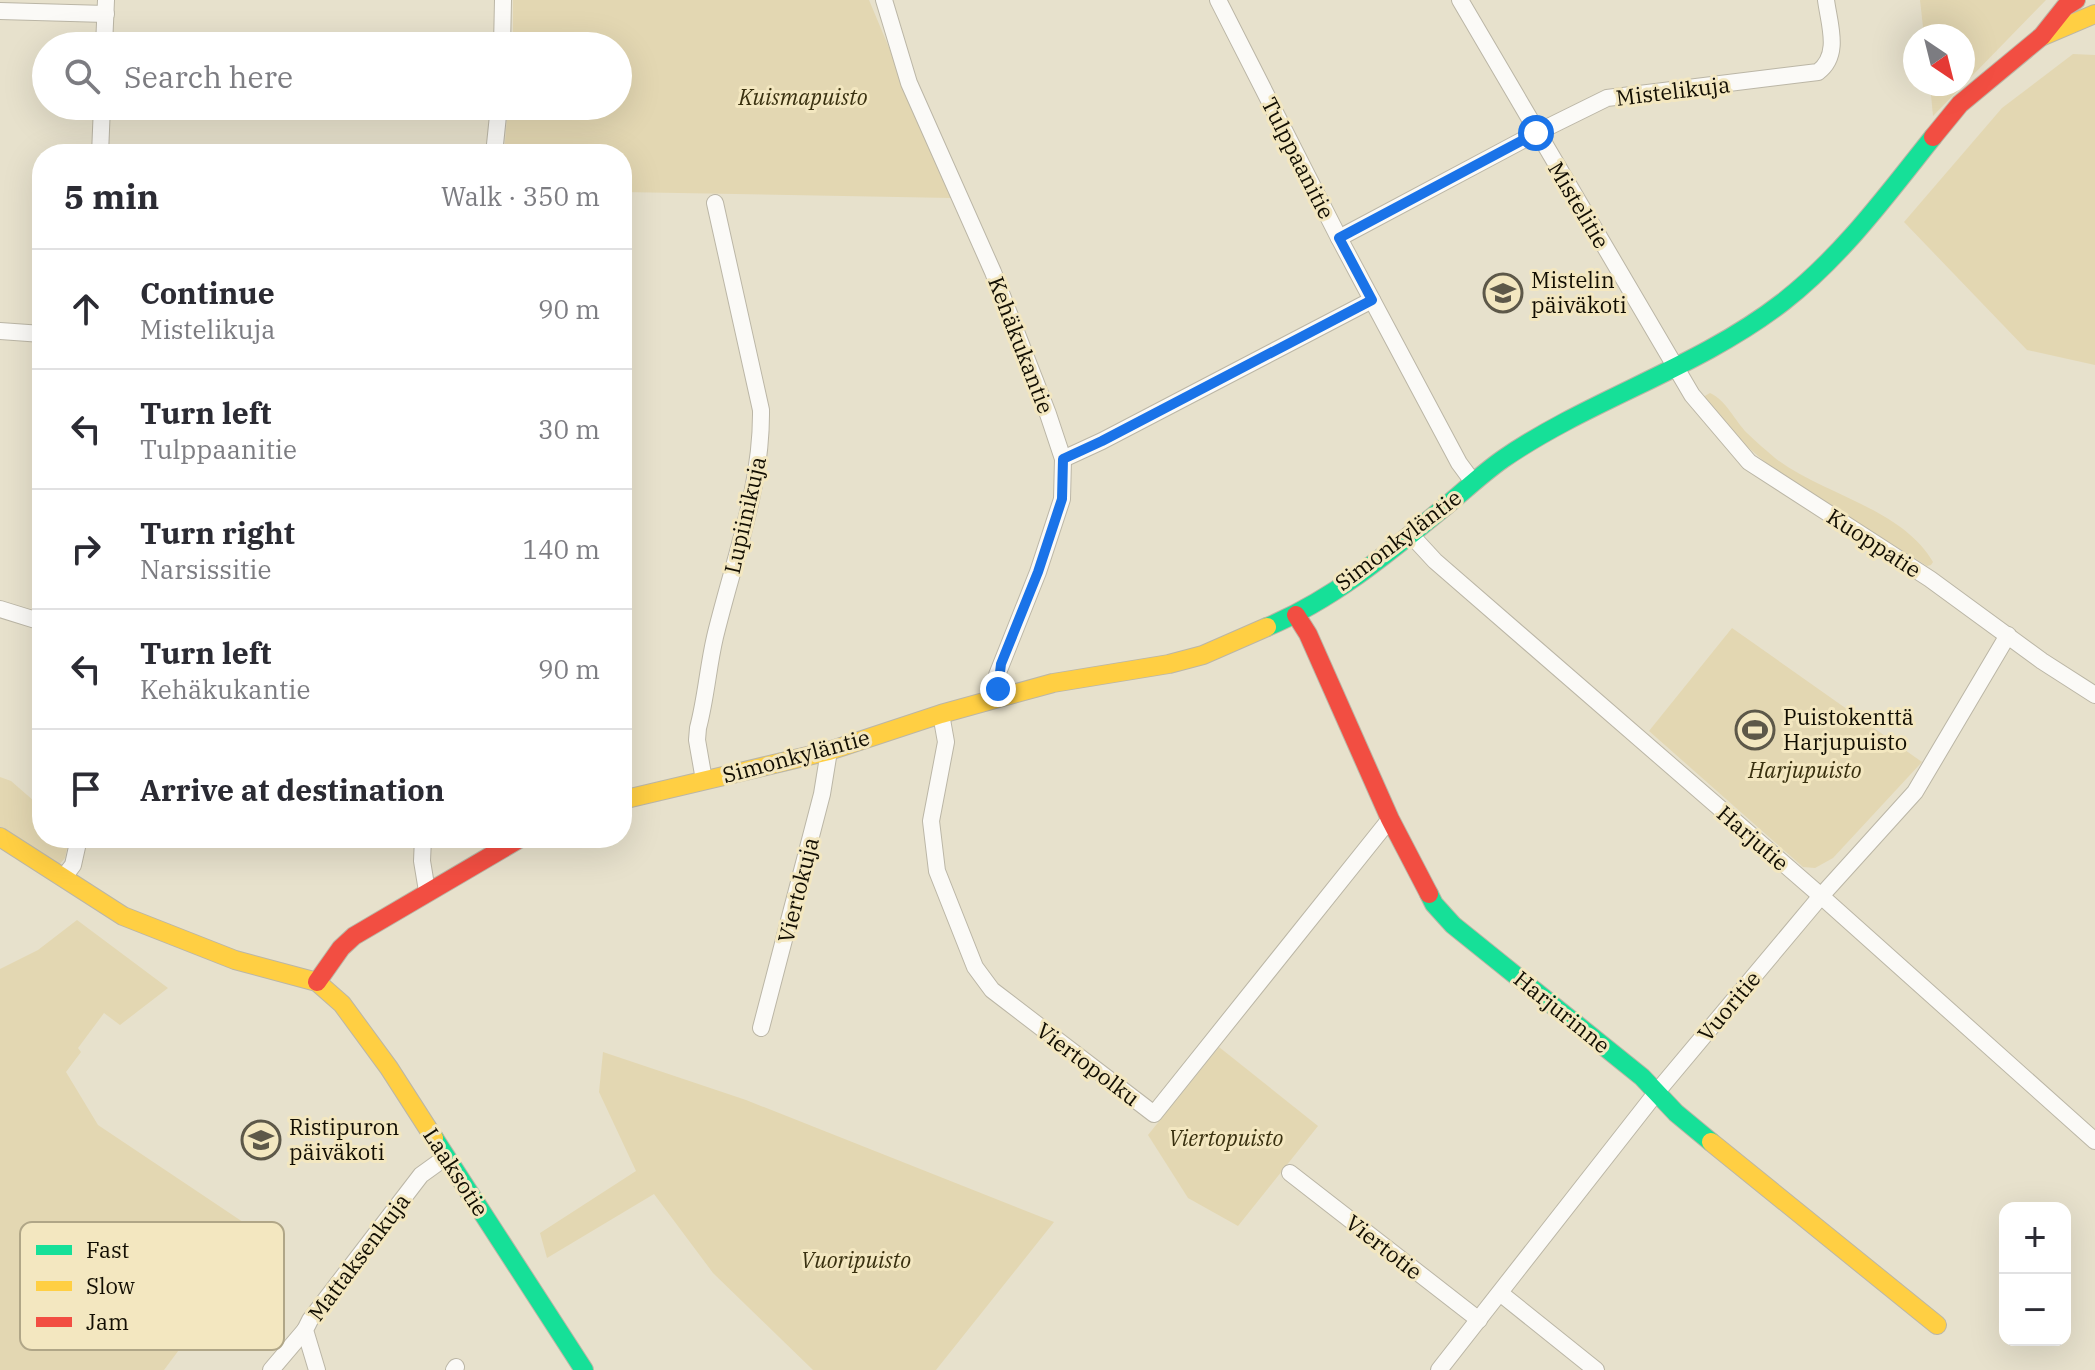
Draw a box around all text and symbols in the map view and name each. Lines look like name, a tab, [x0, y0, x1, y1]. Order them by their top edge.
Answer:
north arrow	[1903, 24, 1975, 96]
search box	[32, 32, 632, 120]
icon: search	[60, 54, 104, 98]
text: Search here	[124, 57, 293, 96]
street label: Mistelikuja	[1614, 69, 1732, 112]
park label: Kuismapuisto	[737, 82, 868, 111]
street label: Tulppaanitie	[1255, 92, 1342, 224]
route start	[1518, 115, 1554, 151]
street label: Mistelitie	[1542, 156, 1617, 253]
text: 5 min	[64, 174, 159, 218]
text: Walk · 350 m	[441, 179, 600, 213]
place label: Mistelin päiväkoti	[1531, 265, 1627, 319]
street label: Kehäkukantie	[982, 272, 1061, 417]
school or university icon: Mistelin päiväkoti	[1482, 272, 1524, 314]
text: Continue	[140, 273, 275, 312]
icon: ahead	[64, 287, 108, 331]
text: 90 m	[538, 292, 600, 326]
text: Mistelikuja	[140, 312, 276, 346]
text: Turn left	[140, 393, 272, 432]
icon: left	[64, 407, 108, 451]
text: 30 m	[538, 412, 600, 446]
text: Tulppaanitie	[140, 432, 297, 466]
street label: Lupiinikuja	[717, 453, 772, 576]
street label: Simonkyläntie	[1329, 483, 1467, 597]
street label: Kuoppatie	[1822, 501, 1927, 584]
text: Turn right	[140, 513, 295, 552]
icon: right	[64, 527, 108, 571]
text: 140 m	[522, 532, 600, 566]
text: Narsissitie	[140, 552, 271, 586]
text: Turn left	[140, 633, 272, 672]
icon: left	[64, 647, 108, 691]
text: 90 m	[538, 652, 600, 686]
route end	[980, 671, 1016, 707]
text: Kehäkukantie	[140, 672, 310, 706]
place label: Puistokenttä Harjupuisto	[1783, 702, 1914, 756]
sports icon: Puistokenttä Harjupuisto	[1734, 709, 1776, 751]
street label: Simonkyläntie	[719, 722, 873, 789]
park label: Harjupuisto	[1747, 755, 1862, 784]
icon: arrive	[64, 767, 108, 811]
text: Arrive at destination	[140, 770, 445, 809]
street label: Harjutie	[1711, 799, 1795, 877]
street label: Viertokuja	[770, 834, 825, 946]
street label: Harjurinne	[1508, 964, 1616, 1059]
street label: Vuoritie	[1691, 964, 1767, 1047]
street label: Viertopolku	[1031, 1015, 1146, 1112]
place label: Ristipuron päiväkoti	[289, 1112, 399, 1166]
school or university icon: Ristipuron päiväkoti	[240, 1119, 282, 1161]
street label: Laaksotie	[417, 1122, 496, 1221]
park label: Viertopuisto	[1169, 1123, 1284, 1152]
street label: Mattaksenkuja	[301, 1187, 416, 1326]
map controls	[1999, 1202, 2071, 1346]
button: +	[1999, 1202, 2071, 1274]
street label: Viertotie	[1340, 1208, 1429, 1286]
legend	[20, 1222, 284, 1350]
text: Fast	[86, 1235, 129, 1264]
park label: Vuoripuisto	[801, 1245, 911, 1274]
text: Slow	[86, 1271, 135, 1300]
button: −	[1999, 1274, 2071, 1346]
text: Jam	[86, 1307, 129, 1336]

